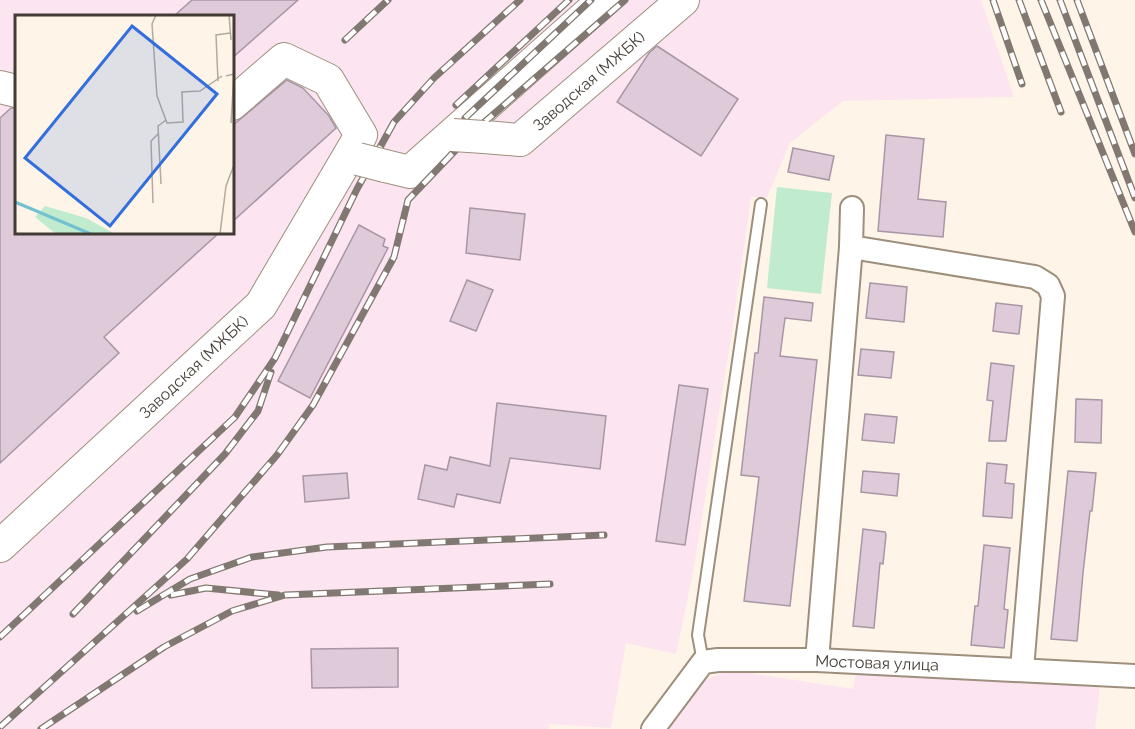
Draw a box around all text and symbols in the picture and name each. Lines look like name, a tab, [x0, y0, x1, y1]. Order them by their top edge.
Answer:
inset map	[15, 15, 234, 234]
street label: Заводская (МЖБК)	[529, 27, 649, 135]
street label: Заводская (МЖБК)	[136, 312, 252, 422]
street label: Мостовая улица	[815, 651, 939, 675]

